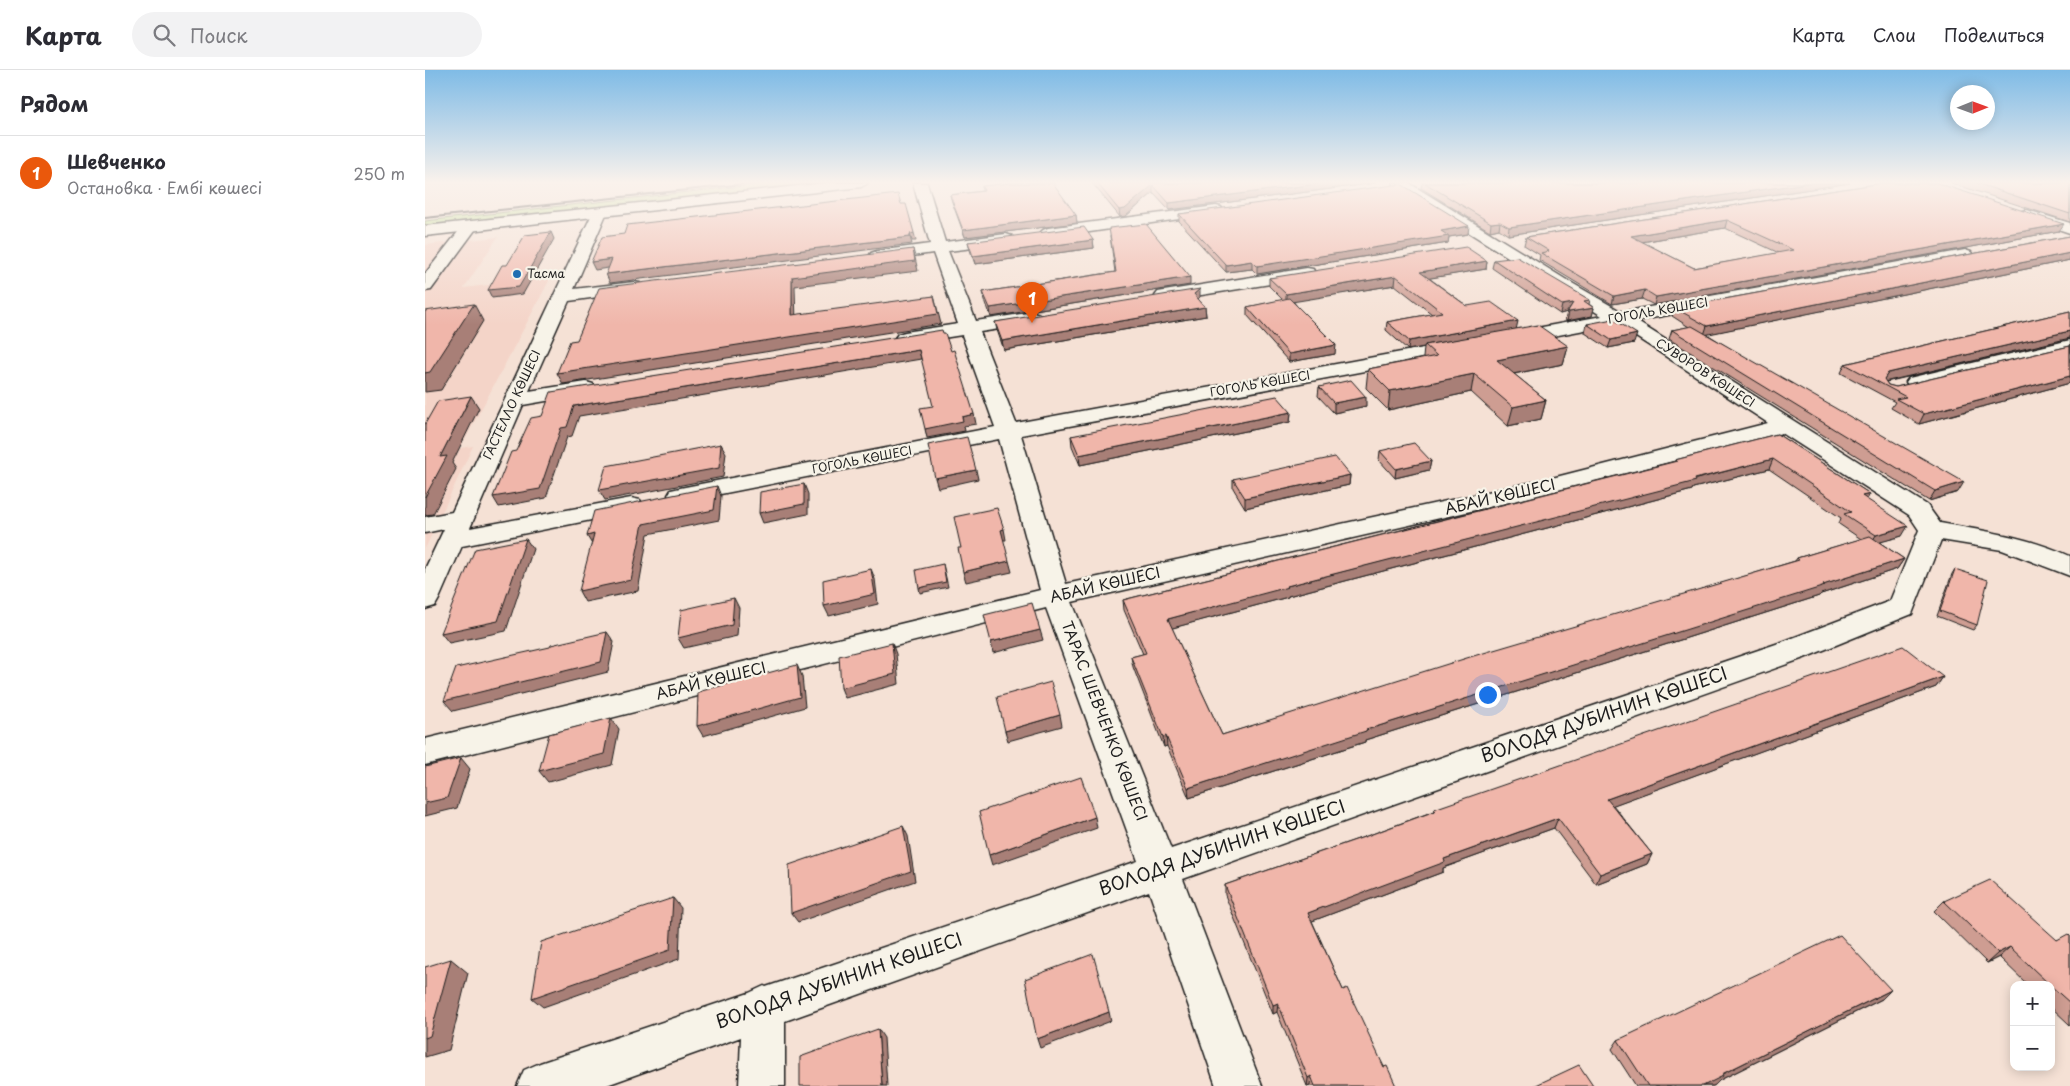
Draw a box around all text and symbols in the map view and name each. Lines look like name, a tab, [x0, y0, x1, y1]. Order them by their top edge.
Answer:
search box	[132, 12, 482, 57]
text: Карта	[25, 17, 102, 53]
icon: search	[150, 21, 178, 49]
text: Поиск	[190, 21, 248, 49]
text: Карта	[1792, 21, 1845, 48]
text: Слои	[1873, 21, 1916, 48]
text: Поделиться	[1944, 21, 2045, 48]
north arrow	[1950, 85, 1995, 130]
text: Рядом	[20, 87, 88, 119]
text: Шевченко	[67, 147, 166, 175]
text: 1	[32, 161, 40, 185]
text: 250 m	[354, 161, 405, 185]
text: Остановка · Ембі көшесі	[67, 175, 262, 199]
place label: Тасма	[527, 264, 565, 282]
marker: Тасма	[511, 268, 523, 280]
pin: 1	[1016, 282, 1048, 323]
street label: ГОГОЛЬ КӨШЕСІ	[1606, 292, 1709, 328]
street label: СУВОРОВ КӨШЕСІ	[1652, 333, 1759, 411]
street label: ГАСТЕЛЛО КӨШЕСІ	[478, 347, 544, 462]
street label: ГОГОЛЬ КӨШЕСІ	[1208, 365, 1311, 401]
street label: ГОГОЛЬ КӨШЕСІ	[810, 441, 913, 478]
street label: АБАЙ КӨШЕСІ	[1442, 472, 1557, 519]
street label: АБАЙ КӨШЕСІ	[1047, 560, 1162, 607]
street label: ТАРАС ШЕВЧЕНКО КӨШЕСІ	[1057, 617, 1154, 824]
street label: АБАЙ КӨШЕСІ	[653, 655, 768, 704]
street label: ВОЛОДЯ ДУБИНИН КӨШЕСІ	[1477, 659, 1730, 769]
your location	[1475, 682, 1501, 708]
street label: ВОЛОДЯ ДУБИНИН КӨШЕСІ	[1095, 792, 1348, 902]
street label: ВОЛОДЯ ДУБИНИН КӨШЕСІ	[712, 925, 965, 1035]
map controls	[2010, 981, 2055, 1071]
button: +	[2010, 981, 2055, 1026]
button: −	[2010, 1026, 2055, 1071]

